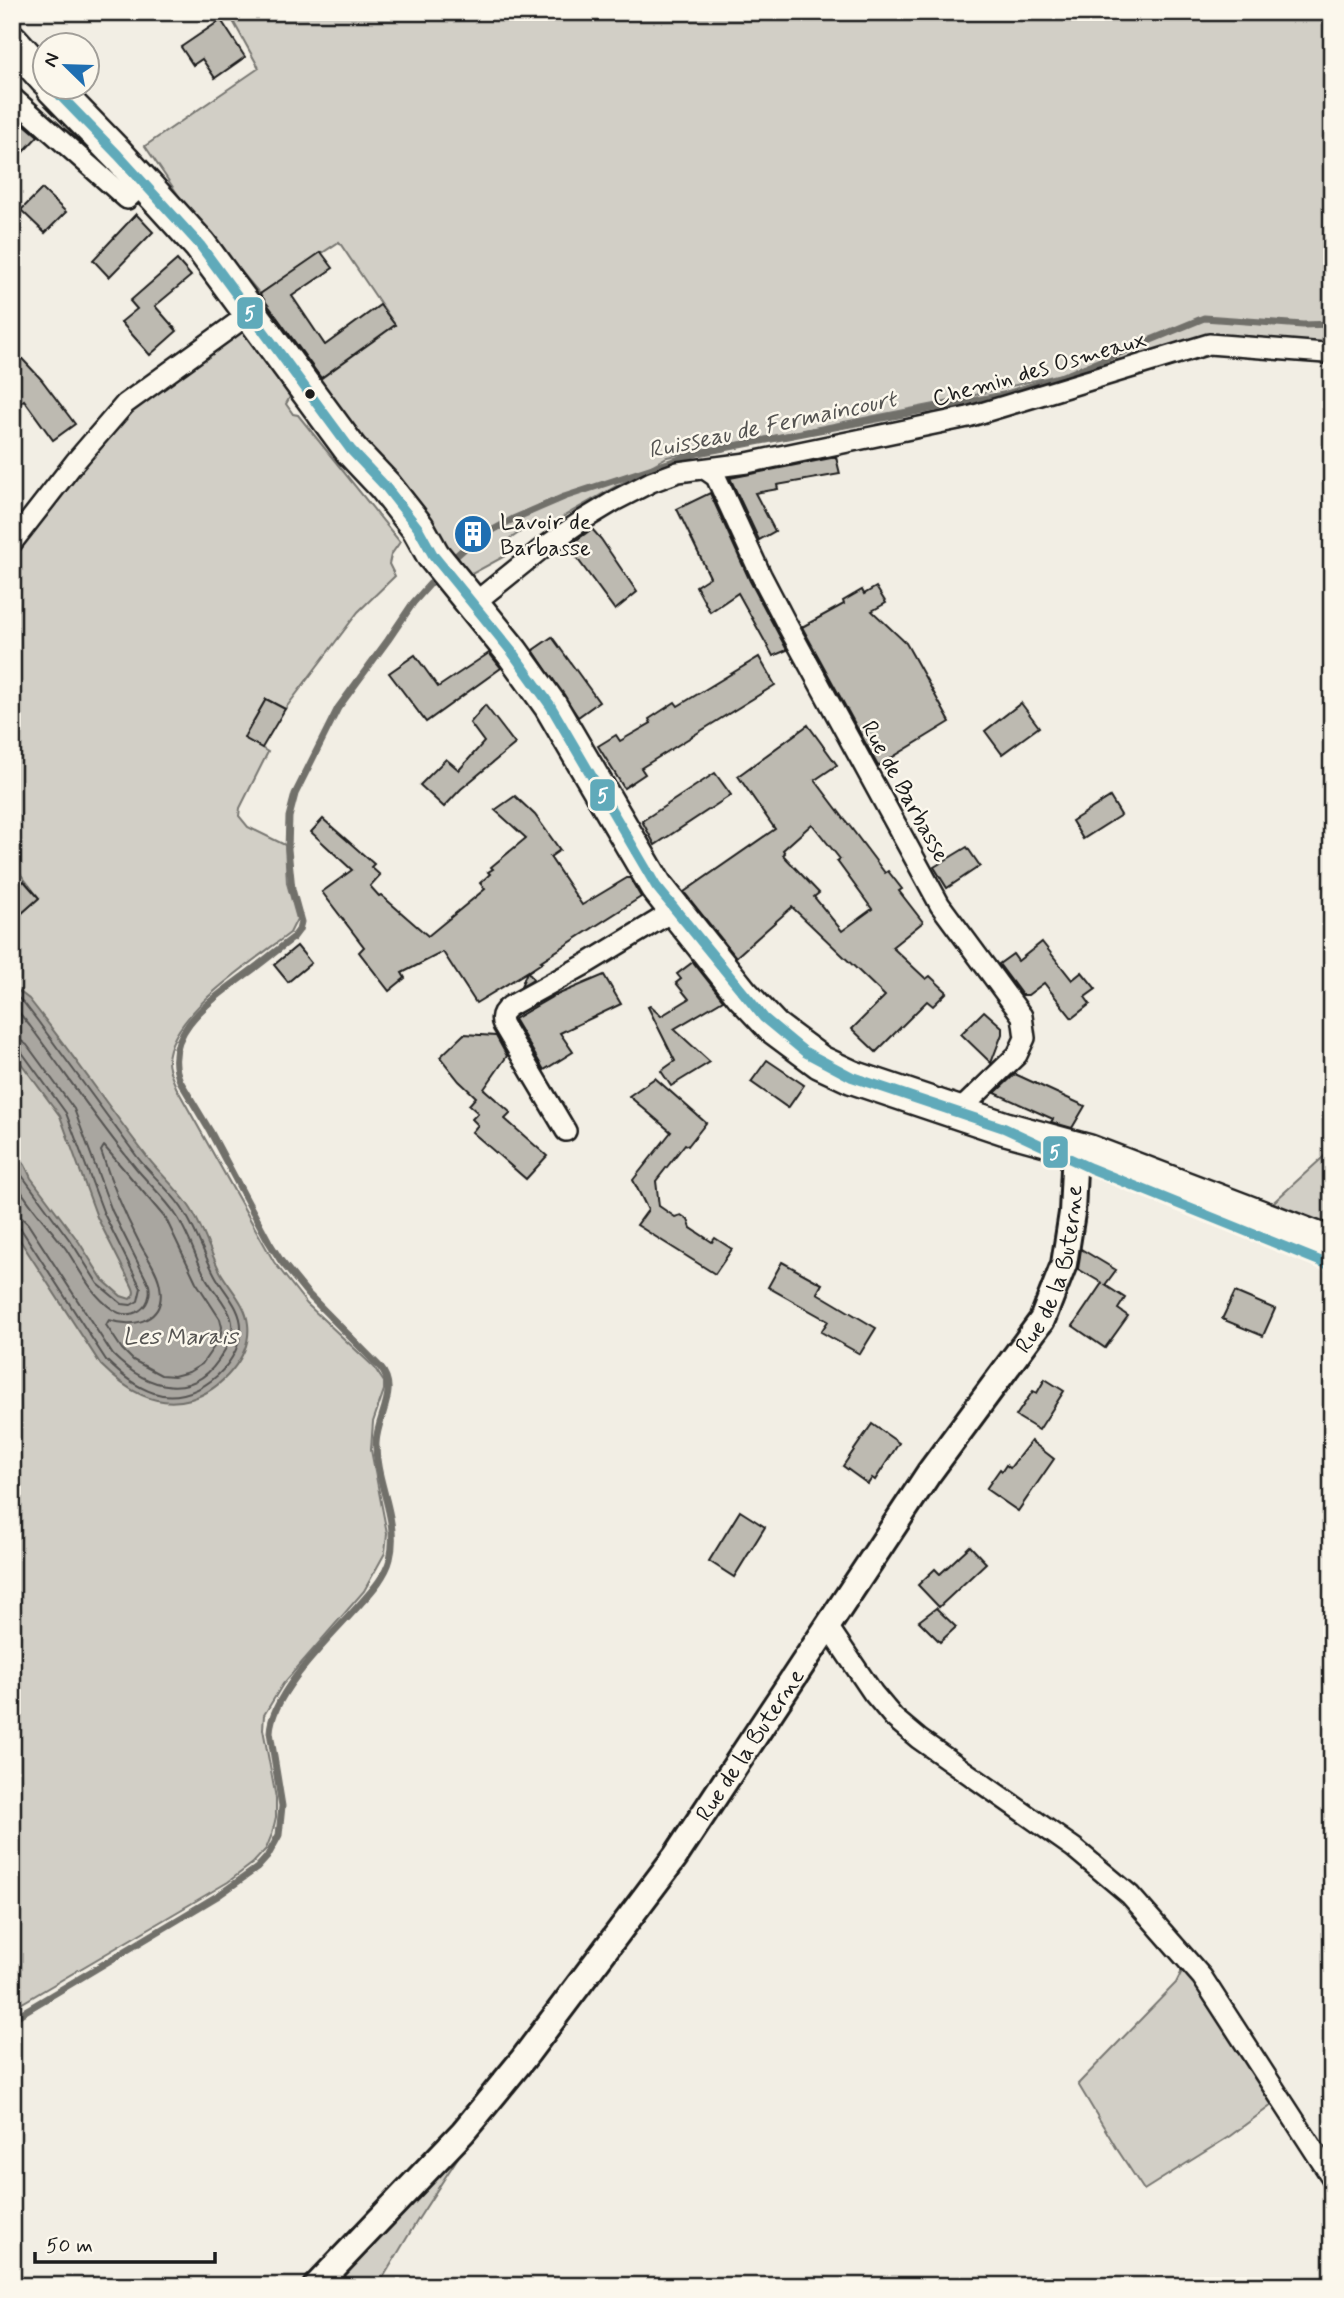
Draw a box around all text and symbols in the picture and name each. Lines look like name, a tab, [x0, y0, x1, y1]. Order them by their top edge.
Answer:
north arrow	[32, 32, 102, 102]
text: N	[38, 49, 66, 71]
line badge: 5	[236, 296, 264, 330]
text: 5	[244, 302, 256, 327]
street label: Chemin des Osmeaux	[929, 325, 1150, 415]
water label: Ruisseau de Fermaincourt	[645, 384, 901, 467]
unlabelled marker	[303, 387, 317, 401]
place label: Lavoir de Barbasse	[500, 508, 591, 564]
building icon: Lavoir de Barbasse	[452, 513, 494, 555]
street label: Rue de Barbasse	[853, 716, 956, 868]
line badge: 5	[589, 778, 616, 812]
text: 5	[597, 784, 609, 809]
line badge: 5	[1042, 1135, 1069, 1169]
text: 5	[1049, 1141, 1061, 1166]
street label: Rue de la Buterne	[1009, 1185, 1090, 1360]
water label: Les Marais	[122, 1322, 240, 1353]
street label: Rue de la Buterne	[690, 1664, 812, 1828]
scale bar	[35, 2221, 215, 2265]
text: 50 m	[46, 2232, 93, 2260]

